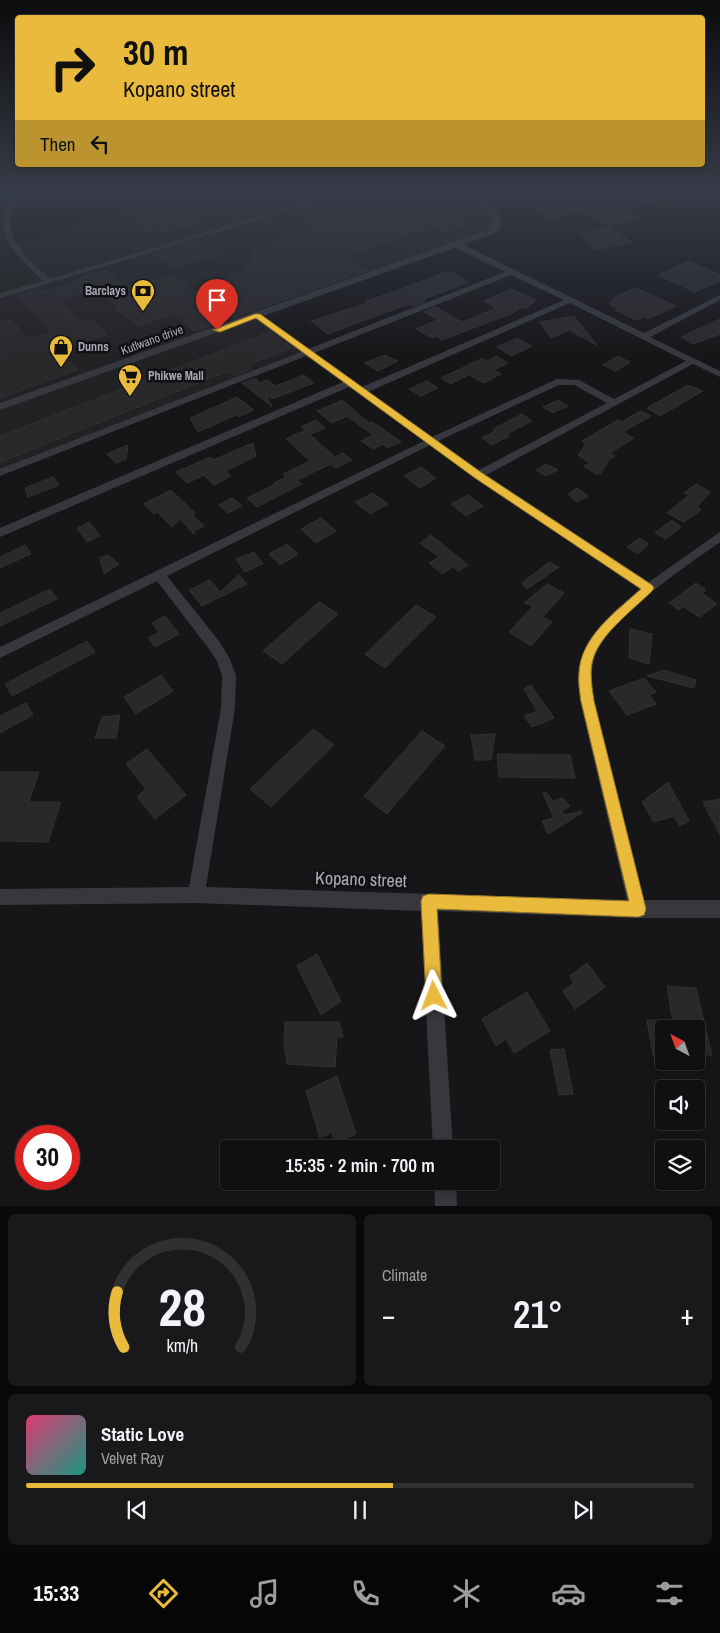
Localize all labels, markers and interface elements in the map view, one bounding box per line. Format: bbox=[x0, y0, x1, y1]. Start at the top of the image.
text: 30 m bbox=[123, 29, 188, 76]
icon: right bbox=[40, 35, 105, 100]
text: Kopano street bbox=[123, 74, 235, 104]
icon: left bbox=[86, 130, 114, 158]
text: Then bbox=[40, 131, 76, 157]
bank icon: Barclays bbox=[130, 278, 156, 312]
pin bbox=[196, 279, 238, 330]
place label: Barclays bbox=[85, 283, 127, 299]
icon: arrive bbox=[203, 286, 231, 314]
street label: Kutlwano drive bbox=[119, 321, 185, 359]
shop icon: Dunns bbox=[48, 334, 74, 368]
place label: Dunns bbox=[78, 339, 109, 355]
supermarket icon: Phikwe Mall bbox=[117, 363, 143, 397]
place label: Phikwe Mall bbox=[148, 368, 204, 384]
street label: Kopano street bbox=[315, 865, 407, 893]
position arrow bbox=[407, 969, 459, 1021]
north arrow bbox=[655, 1020, 705, 1070]
map controls bbox=[655, 1020, 705, 1190]
button: sound bbox=[655, 1080, 705, 1130]
speed limit sign: 30 bbox=[15, 1125, 80, 1190]
button: layers bbox=[655, 1140, 705, 1190]
text: 15:35 · 2 min · 700 m bbox=[285, 1152, 435, 1178]
text: Climate bbox=[382, 1264, 427, 1286]
text: 28 bbox=[158, 1272, 206, 1342]
text: 21° bbox=[513, 1289, 563, 1340]
text: − bbox=[382, 1296, 395, 1334]
text: + bbox=[681, 1296, 694, 1334]
text: km/h bbox=[166, 1334, 198, 1358]
text: Static Love bbox=[101, 1421, 184, 1447]
text: Velvet Ray bbox=[101, 1447, 164, 1469]
icon: previous bbox=[123, 1496, 151, 1524]
icon: pause bbox=[346, 1496, 374, 1524]
icon: next bbox=[569, 1496, 597, 1524]
icon: directions bbox=[146, 1576, 181, 1611]
icon: music bbox=[247, 1576, 282, 1611]
icon: phone bbox=[348, 1576, 383, 1611]
icon: climate bbox=[449, 1576, 484, 1611]
icon: car bbox=[551, 1576, 586, 1611]
icon: filters bbox=[652, 1576, 687, 1611]
text: 15:33 bbox=[33, 1578, 79, 1608]

